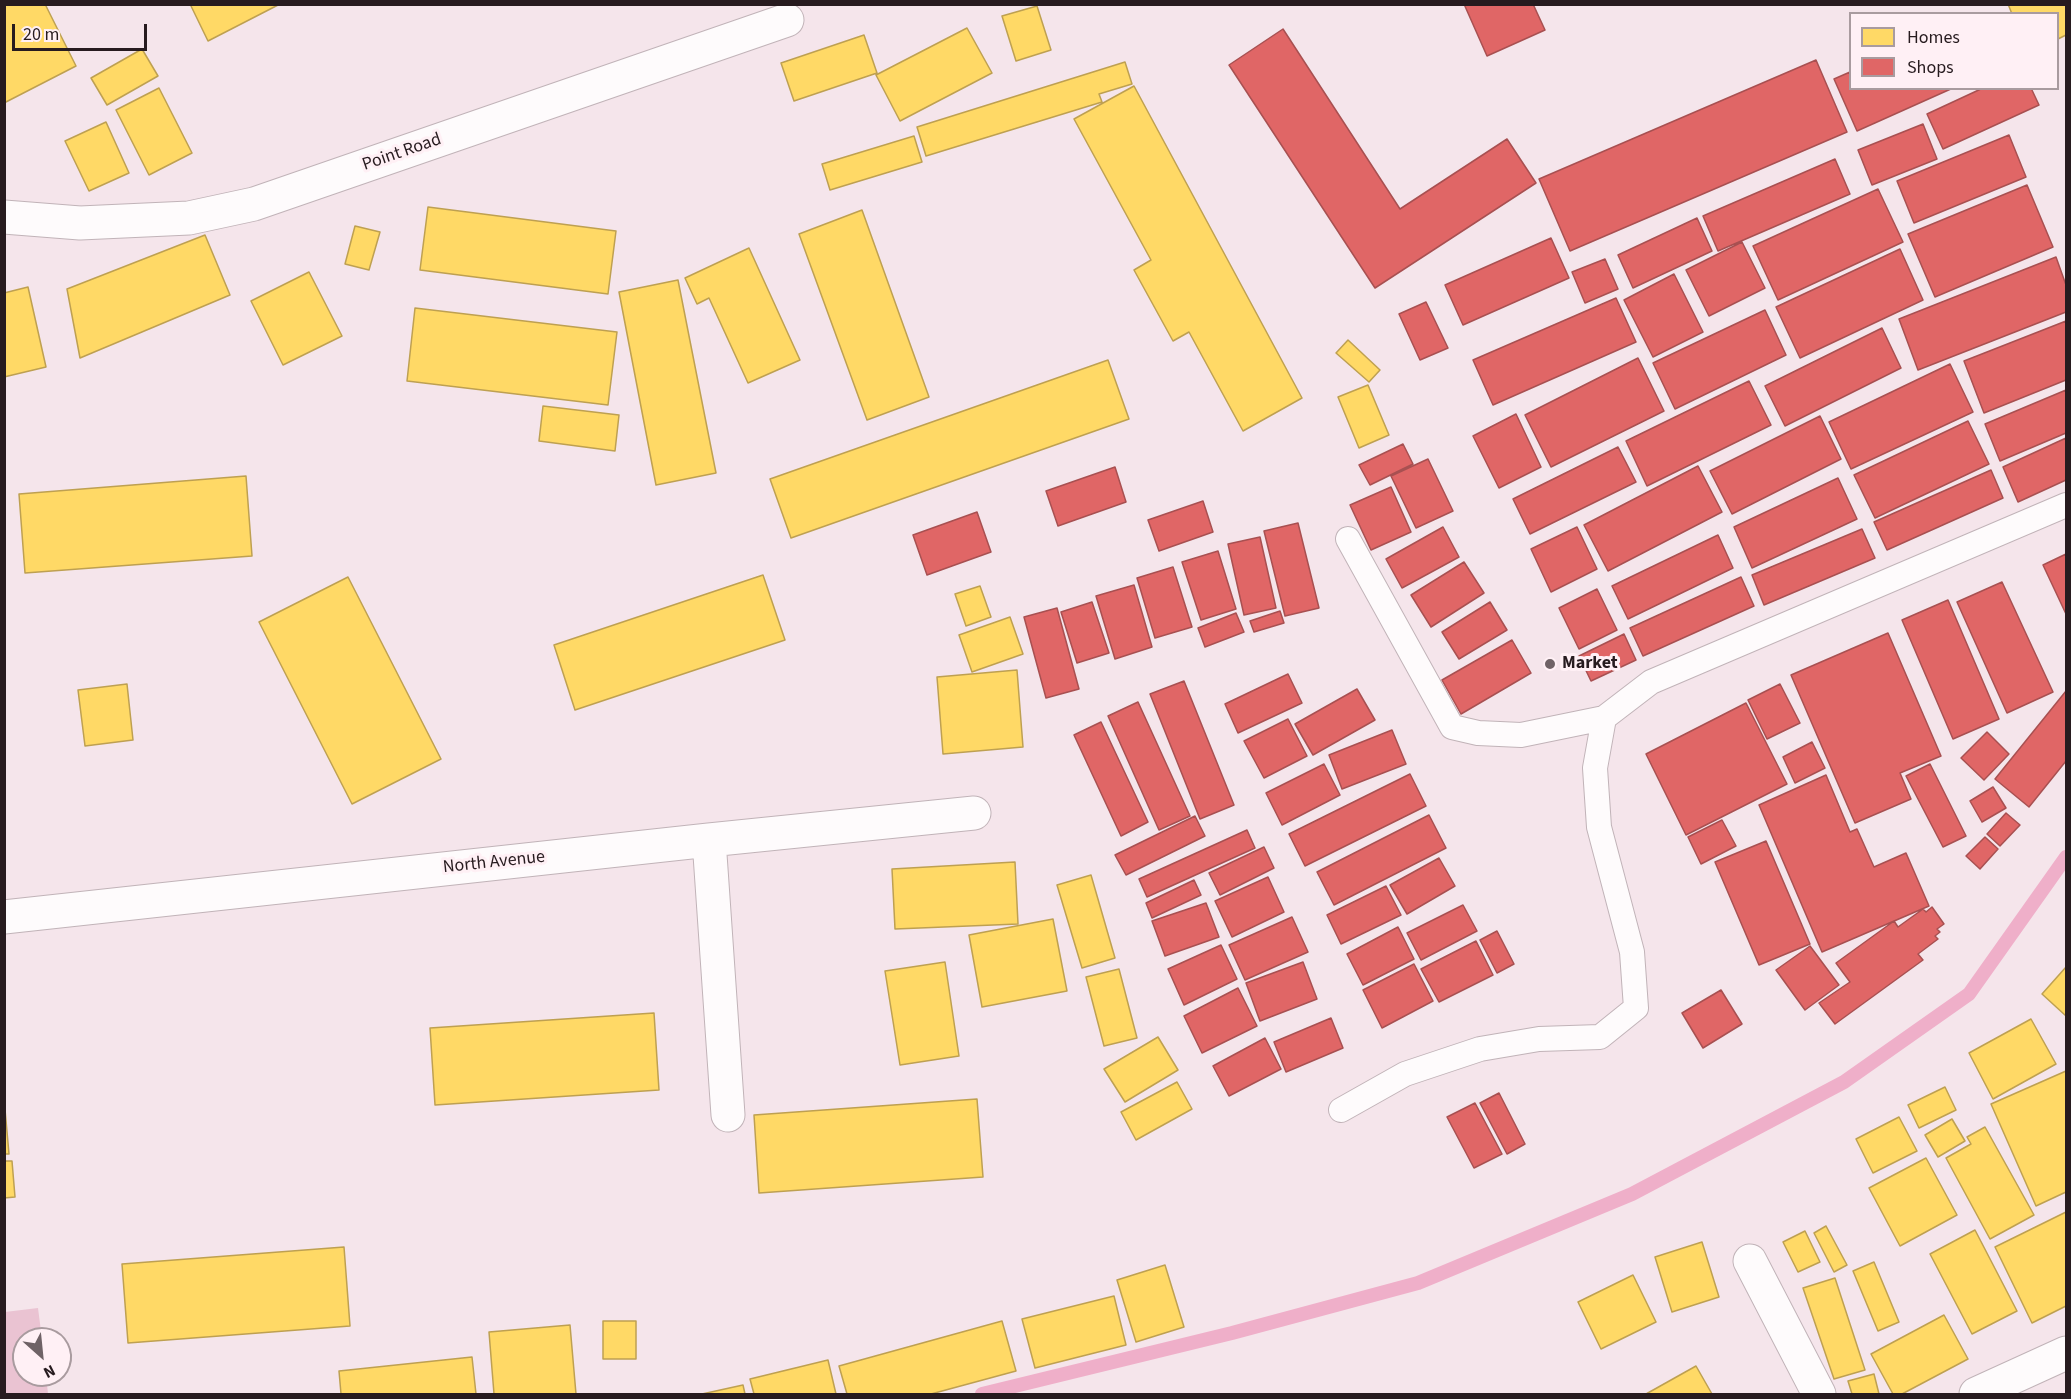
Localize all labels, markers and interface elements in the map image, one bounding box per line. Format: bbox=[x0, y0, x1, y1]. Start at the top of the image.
scale bar bbox=[15, 12, 150, 50]
legend bbox=[1849, 12, 2059, 90]
text: 20 m bbox=[23, 22, 59, 47]
text: Homes bbox=[1907, 25, 1960, 50]
text: Shops bbox=[1907, 55, 1954, 80]
street label: Point Road bbox=[360, 129, 444, 177]
place label: Market bbox=[1562, 653, 1618, 675]
marker: Market bbox=[1543, 657, 1557, 671]
street label: North Avenue bbox=[442, 847, 546, 879]
north arrow bbox=[12, 1327, 72, 1387]
text: N bbox=[40, 1359, 59, 1383]

